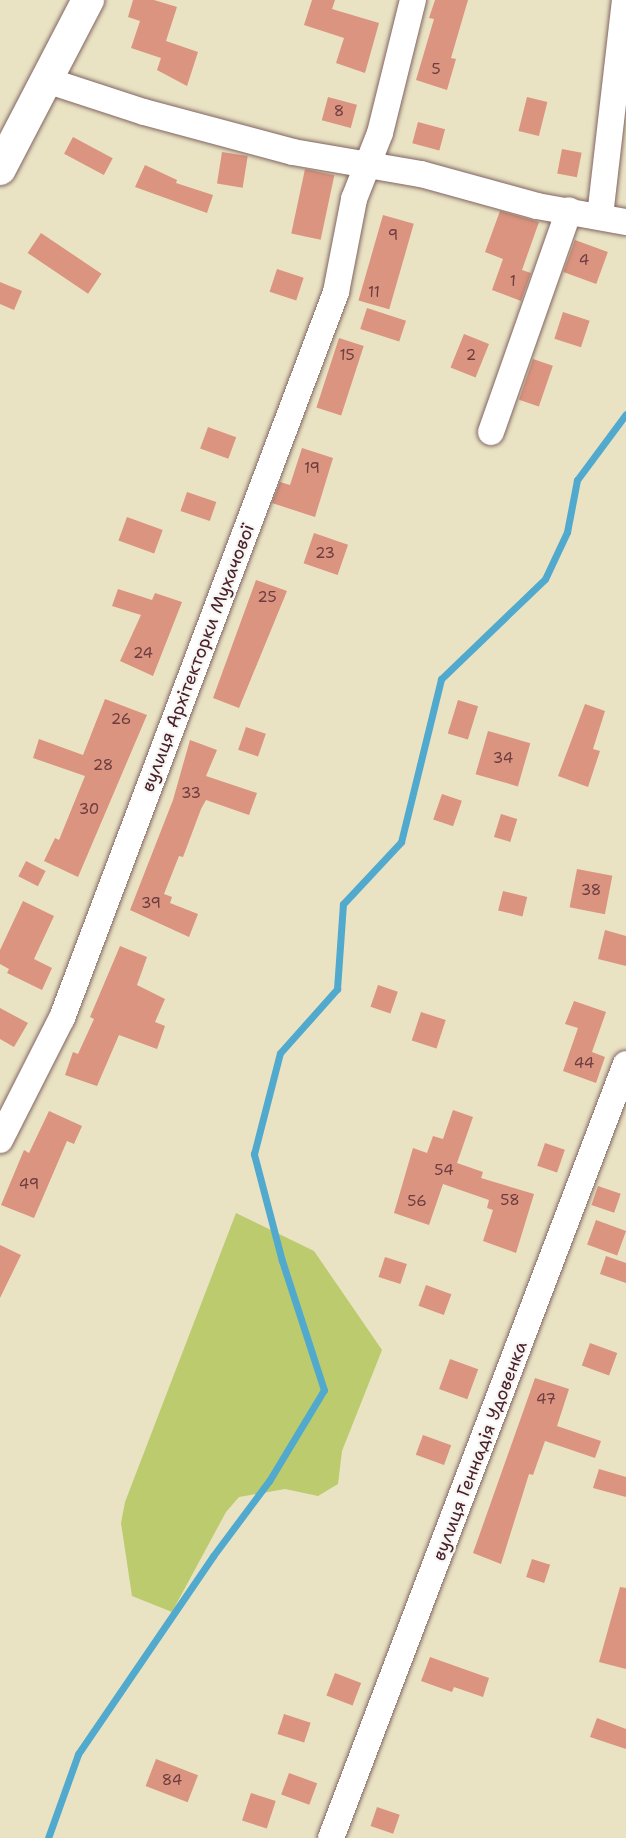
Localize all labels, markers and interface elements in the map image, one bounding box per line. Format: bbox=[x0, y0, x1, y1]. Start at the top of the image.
house number: 5 bbox=[431, 61, 441, 79]
house number: 8 bbox=[334, 103, 344, 121]
house number: 9 bbox=[388, 227, 398, 245]
house number: 4 bbox=[579, 252, 589, 270]
house number: 1 bbox=[510, 273, 516, 291]
house number: 11 bbox=[368, 284, 380, 302]
house number: 15 bbox=[339, 347, 355, 365]
house number: 2 bbox=[466, 347, 476, 365]
house number: 19 bbox=[304, 460, 320, 478]
street label: вулиця Архітекторки Мухачової bbox=[137, 521, 259, 795]
house number: 23 bbox=[315, 545, 335, 563]
house number: 25 bbox=[257, 589, 277, 607]
house number: 24 bbox=[133, 645, 153, 663]
house number: 26 bbox=[111, 711, 131, 729]
house number: 34 bbox=[493, 750, 513, 768]
house number: 28 bbox=[93, 757, 113, 775]
house number: 33 bbox=[181, 785, 201, 803]
house number: 30 bbox=[79, 801, 99, 819]
house number: 38 bbox=[581, 882, 601, 900]
house number: 39 bbox=[141, 895, 161, 913]
house number: 44 bbox=[574, 1055, 594, 1073]
house number: 54 bbox=[434, 1162, 454, 1180]
house number: 49 bbox=[19, 1176, 39, 1194]
house number: 58 bbox=[500, 1192, 520, 1210]
house number: 56 bbox=[407, 1193, 427, 1211]
street label: вулиця Геннадія Удовенка bbox=[428, 1338, 532, 1564]
house number: 47 bbox=[536, 1391, 556, 1409]
house number: 84 bbox=[162, 1772, 182, 1790]

